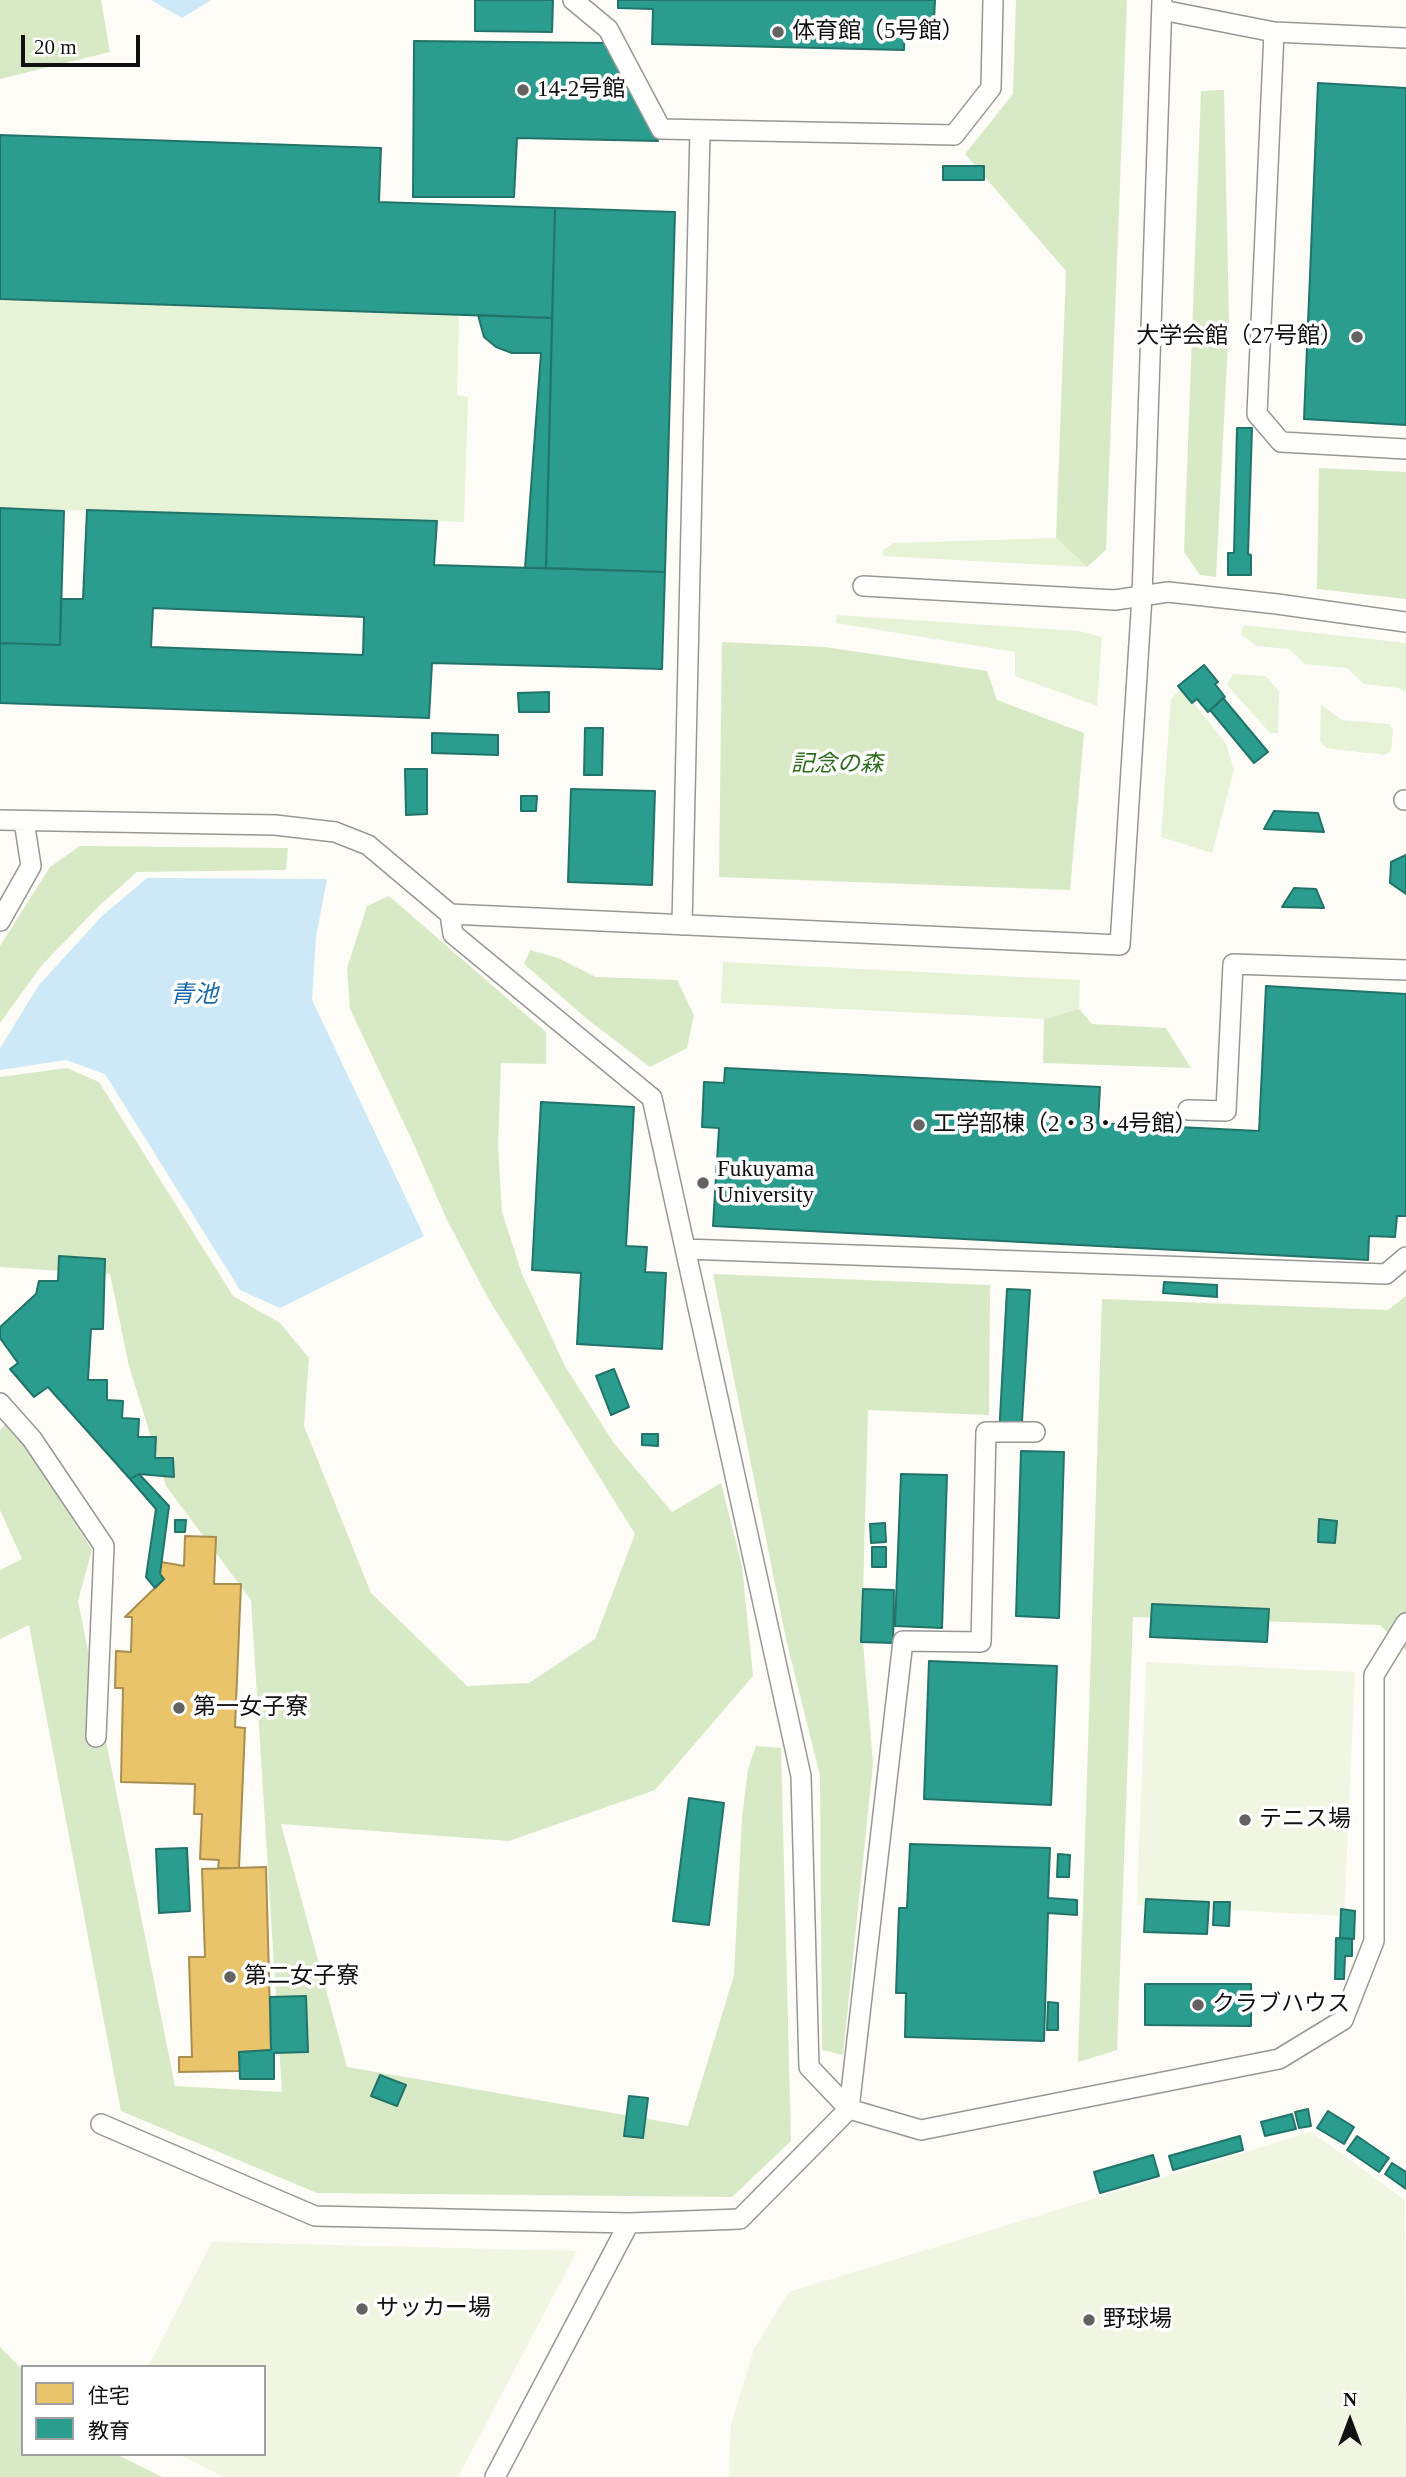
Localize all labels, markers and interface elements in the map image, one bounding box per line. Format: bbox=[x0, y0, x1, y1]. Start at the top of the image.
place label: 体育館（5号館） bbox=[792, 18, 964, 46]
scale bar bbox=[24, 21, 144, 65]
marker: 体育館（5号館） bbox=[770, 24, 786, 40]
text: 20 m bbox=[34, 35, 77, 59]
place label: 14-2号館 bbox=[537, 76, 625, 104]
marker: 14-2号館 bbox=[515, 82, 531, 98]
place label: 大学会館（27号館） bbox=[1136, 323, 1343, 351]
marker: 大学会館（27号館） bbox=[1349, 329, 1365, 345]
park label: 記念の森 bbox=[791, 751, 883, 779]
water label: 青池 bbox=[170, 982, 218, 1010]
place label: 工学部棟（2・3・4号館） bbox=[933, 1111, 1197, 1139]
marker: 工学部棟（2・3・4号館） bbox=[911, 1117, 927, 1133]
place label: Fukuyama University bbox=[717, 1156, 814, 1210]
marker: Fukuyama University bbox=[695, 1175, 711, 1191]
place label: 第一女子寮 bbox=[193, 1694, 308, 1722]
marker: 第一女子寮 bbox=[171, 1700, 187, 1716]
place label: テニス場 bbox=[1259, 1806, 1351, 1834]
marker: テニス場 bbox=[1237, 1812, 1253, 1828]
place label: 第二女子寮 bbox=[244, 1963, 359, 1991]
marker: 第二女子寮 bbox=[222, 1969, 238, 1985]
place label: クラブハウス bbox=[1212, 1991, 1350, 2019]
marker: クラブハウス bbox=[1190, 1997, 1206, 2013]
place label: サッカー場 bbox=[376, 2295, 491, 2323]
marker: サッカー場 bbox=[354, 2301, 370, 2317]
place label: 野球場 bbox=[1103, 2306, 1172, 2334]
marker: 野球場 bbox=[1081, 2312, 1097, 2328]
legend bbox=[21, 2365, 266, 2456]
text: 住宅 bbox=[88, 2384, 130, 2408]
north arrow bbox=[1315, 2386, 1385, 2456]
text: N bbox=[1343, 2389, 1357, 2410]
text: 教育 bbox=[88, 2419, 130, 2443]

